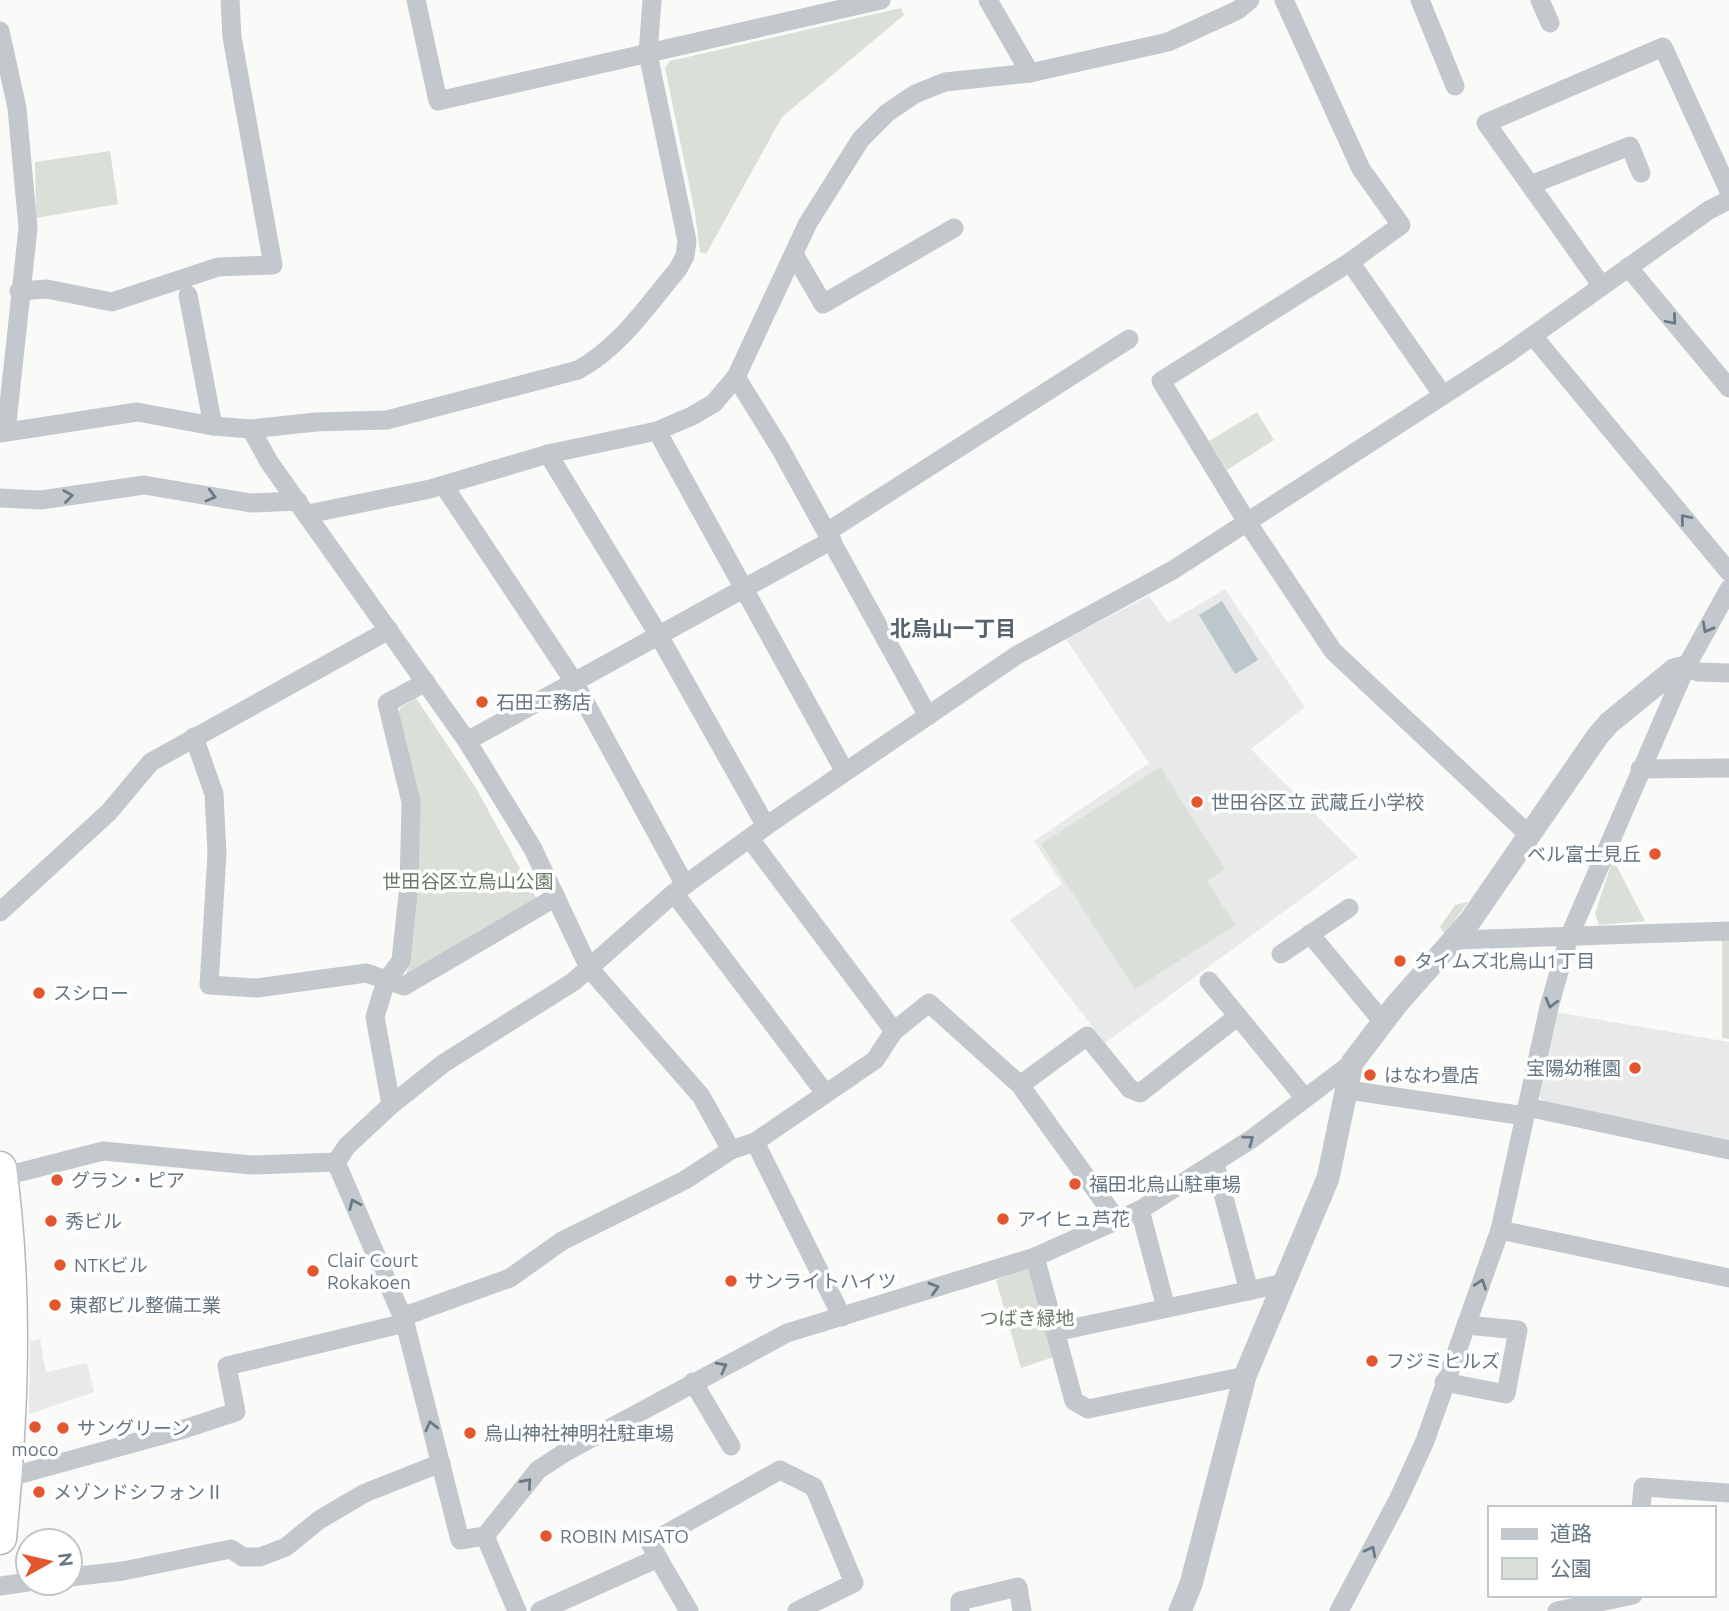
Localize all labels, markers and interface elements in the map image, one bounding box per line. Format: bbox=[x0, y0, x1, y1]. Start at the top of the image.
one-way arrow bbox=[1664, 311, 1676, 324]
one-way arrow bbox=[205, 488, 217, 502]
one-way arrow bbox=[62, 489, 74, 504]
one-way arrow bbox=[1681, 515, 1694, 527]
district label: 北烏山一丁目 bbox=[890, 616, 1016, 640]
one-way arrow bbox=[1702, 621, 1715, 633]
place label: 石田工務店 bbox=[496, 691, 591, 713]
marker: 石田工務店 bbox=[474, 694, 490, 710]
place label: 世田谷区立 武蔵丘小学校 bbox=[1211, 791, 1424, 813]
marker: 世田谷区立 武蔵丘小学校 bbox=[1189, 794, 1205, 810]
place label: ベル富士見丘 bbox=[1527, 843, 1641, 865]
marker: ベル富士見丘 bbox=[1647, 846, 1663, 862]
park label: 世田谷区立烏山公園 bbox=[382, 870, 554, 892]
place label: タイムズ北烏山1丁目 bbox=[1414, 950, 1595, 972]
marker: タイムズ北烏山1丁目 bbox=[1392, 953, 1408, 969]
place label: スシロー bbox=[53, 982, 129, 1004]
marker: スシロー bbox=[31, 985, 47, 1001]
one-way arrow bbox=[1544, 996, 1559, 1008]
place label: 宝陽幼稚園 bbox=[1526, 1057, 1621, 1079]
marker: 宝陽幼稚園 bbox=[1627, 1060, 1643, 1076]
place label: はなわ畳店 bbox=[1384, 1064, 1479, 1086]
marker: はなわ畳店 bbox=[1362, 1067, 1378, 1083]
one-way arrow bbox=[1241, 1136, 1254, 1148]
place label: グラン・ピア bbox=[71, 1169, 185, 1191]
marker: グラン・ピア bbox=[49, 1172, 65, 1188]
place label: 福田北烏山駐車場 bbox=[1089, 1173, 1241, 1195]
marker: 福田北烏山駐車場 bbox=[1067, 1176, 1083, 1192]
one-way arrow bbox=[348, 1199, 362, 1211]
place label: アイヒュ芦花 bbox=[1017, 1208, 1130, 1230]
place label: 秀ビル bbox=[65, 1210, 122, 1232]
marker: アイヒュ芦花 bbox=[995, 1211, 1011, 1227]
marker: 秀ビル bbox=[43, 1213, 59, 1229]
place label: Clair Court Rokakoen bbox=[327, 1249, 418, 1293]
place label: NTKビル bbox=[74, 1254, 148, 1276]
marker: NTKビル bbox=[52, 1257, 68, 1273]
marker: Clair Court Rokakoen bbox=[305, 1263, 321, 1279]
place label: サンライトハイツ bbox=[745, 1270, 897, 1292]
marker: サンライトハイツ bbox=[723, 1273, 739, 1289]
one-way arrow bbox=[1473, 1279, 1487, 1291]
one-way arrow bbox=[928, 1281, 940, 1296]
place label: 東都ビル整備工業 bbox=[69, 1294, 221, 1316]
marker: 東都ビル整備工業 bbox=[47, 1297, 63, 1313]
park label: つばき緑地 bbox=[979, 1307, 1075, 1329]
place label: フジミヒルズ bbox=[1386, 1350, 1500, 1372]
marker: フジミヒルズ bbox=[1364, 1353, 1380, 1369]
one-way arrow bbox=[715, 1362, 727, 1375]
place label: サングリーン bbox=[77, 1417, 190, 1439]
marker: moco bbox=[27, 1419, 43, 1435]
marker: サングリーン bbox=[55, 1420, 71, 1436]
one-way arrow bbox=[425, 1420, 439, 1432]
place label: 烏山神社神明社駐車場 bbox=[484, 1422, 674, 1444]
marker: 烏山神社神明社駐車場 bbox=[462, 1425, 478, 1441]
place label: moco bbox=[11, 1438, 59, 1460]
one-way arrow bbox=[519, 1478, 532, 1491]
place label: メゾンドシフォンⅡ bbox=[53, 1481, 224, 1503]
marker: メゾンドシフォンⅡ bbox=[31, 1484, 47, 1500]
legend bbox=[1488, 1506, 1715, 1597]
text: 道路 bbox=[1550, 1521, 1592, 1545]
place label: ROBIN MISATO bbox=[560, 1525, 689, 1547]
north arrow bbox=[14, 1527, 84, 1597]
marker: ROBIN MISATO bbox=[538, 1528, 554, 1544]
one-way arrow bbox=[1363, 1546, 1376, 1558]
text: N bbox=[54, 1551, 78, 1568]
text: 公園 bbox=[1550, 1556, 1592, 1580]

